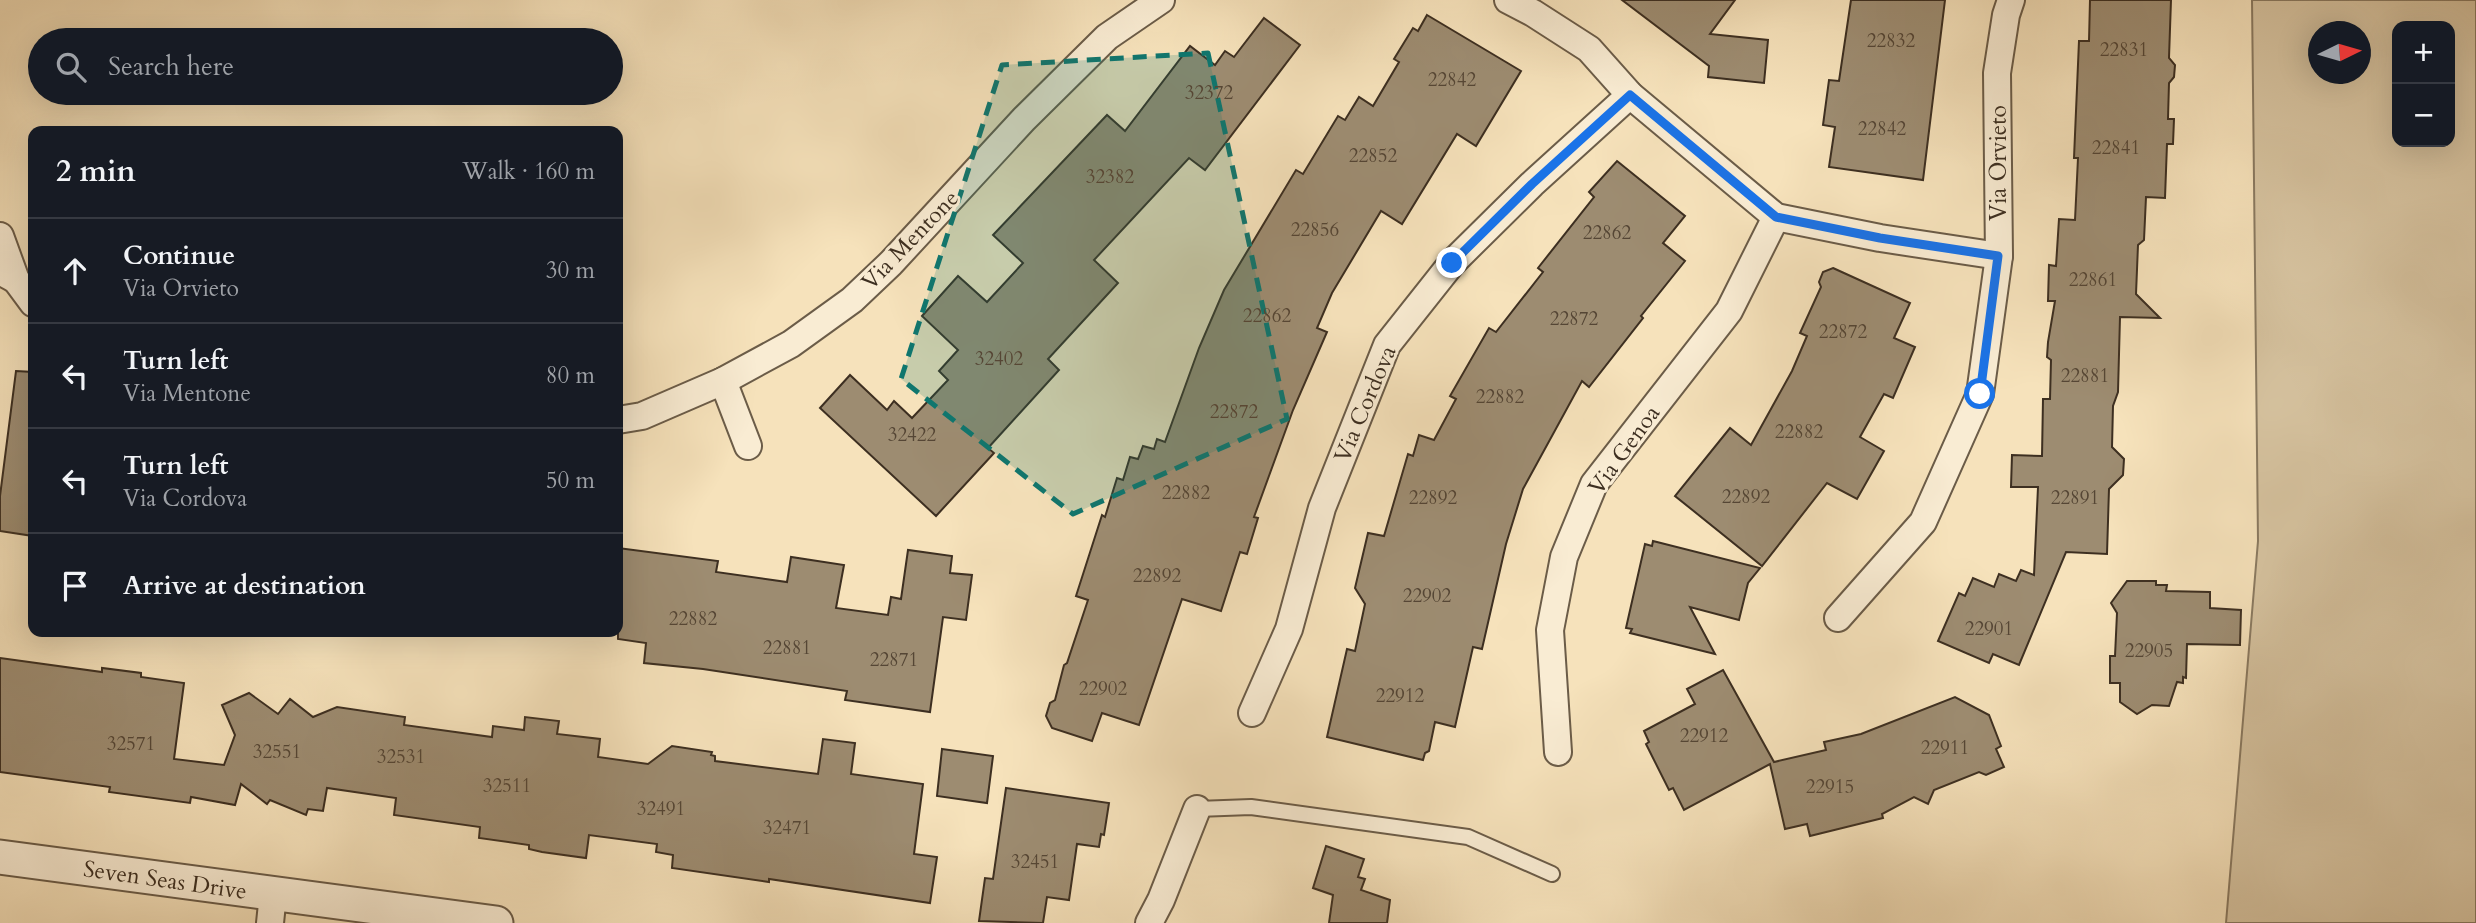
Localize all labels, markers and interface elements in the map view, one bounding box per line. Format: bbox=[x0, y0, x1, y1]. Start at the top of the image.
north arrow bbox=[2308, 21, 2371, 84]
map controls bbox=[2392, 21, 2455, 147]
button: + bbox=[2392, 21, 2455, 84]
search box bbox=[28, 28, 623, 105]
house number: 22832 bbox=[1867, 28, 1916, 54]
house number: 22831 bbox=[2100, 37, 2148, 63]
icon: search bbox=[52, 48, 90, 86]
text: Search here bbox=[108, 49, 234, 84]
house number: 22842 bbox=[1428, 67, 1477, 93]
house number: 32372 bbox=[1185, 80, 1234, 106]
button: − bbox=[2392, 84, 2455, 147]
street label: Via Orvieto bbox=[1983, 105, 2014, 221]
house number: 22842 bbox=[1858, 116, 1907, 142]
house number: 22841 bbox=[2092, 135, 2140, 161]
house number: 22852 bbox=[1349, 143, 1398, 169]
text: 2 min bbox=[56, 151, 136, 192]
text: Walk · 160 m bbox=[462, 156, 595, 187]
house number: 32382 bbox=[1086, 164, 1135, 190]
street label: Via Mentone bbox=[854, 183, 966, 297]
house number: 22856 bbox=[1291, 217, 1339, 243]
house number: 22862 bbox=[1583, 220, 1632, 246]
text: Continue bbox=[123, 238, 235, 273]
route end bbox=[1436, 247, 1467, 278]
icon: ahead bbox=[56, 252, 94, 290]
text: 30 m bbox=[546, 255, 595, 286]
house number: 22861 bbox=[2069, 267, 2117, 293]
text: Via Orvieto bbox=[123, 273, 239, 304]
house number: 22862 bbox=[1243, 303, 1292, 329]
house number: 22872 bbox=[1550, 306, 1599, 332]
house number: 22872 bbox=[1819, 319, 1868, 345]
street label: Via Cordova bbox=[1326, 341, 1404, 467]
text: Turn left bbox=[123, 343, 228, 378]
house number: 32402 bbox=[975, 346, 1024, 372]
icon: left bbox=[56, 357, 94, 395]
text: 80 m bbox=[546, 360, 595, 391]
house number: 22881 bbox=[2061, 363, 2109, 389]
text: Via Mentone bbox=[123, 378, 251, 409]
route start bbox=[1964, 378, 1995, 409]
house number: 22882 bbox=[1476, 384, 1525, 410]
house number: 22872 bbox=[1210, 399, 1259, 425]
street label: Via Genoa bbox=[1581, 399, 1667, 501]
house number: 22882 bbox=[1775, 419, 1824, 445]
house number: 32422 bbox=[888, 422, 937, 448]
text: Turn left bbox=[123, 448, 228, 483]
icon: left bbox=[56, 462, 94, 500]
text: 50 m bbox=[546, 465, 595, 496]
house number: 22882 bbox=[1162, 480, 1211, 506]
text: Via Cordova bbox=[123, 483, 247, 514]
house number: 22892 bbox=[1722, 484, 1771, 510]
house number: 22892 bbox=[1409, 485, 1458, 511]
house number: 22891 bbox=[2051, 485, 2099, 511]
house number: 22892 bbox=[1133, 563, 1182, 589]
icon: arrive bbox=[56, 567, 94, 605]
text: Arrive at destination bbox=[123, 568, 366, 603]
house number: 22902 bbox=[1403, 583, 1452, 609]
house number: 22882 bbox=[669, 606, 718, 632]
house number: 22901 bbox=[1965, 616, 2013, 642]
house number: 22881 bbox=[763, 635, 811, 661]
house number: 22905 bbox=[2125, 638, 2173, 664]
house number: 22871 bbox=[870, 647, 918, 673]
house number: 22902 bbox=[1079, 676, 1128, 702]
house number: 22912 bbox=[1376, 683, 1425, 709]
house number: 22912 bbox=[1680, 723, 1729, 749]
house number: 32571 bbox=[107, 731, 155, 757]
house number: 22911 bbox=[1921, 735, 1969, 761]
house number: 32551 bbox=[253, 739, 301, 765]
house number: 32531 bbox=[377, 744, 425, 770]
house number: 32511 bbox=[483, 773, 531, 799]
house number: 22915 bbox=[1806, 774, 1854, 800]
house number: 32491 bbox=[637, 796, 685, 822]
house number: 32471 bbox=[763, 815, 811, 841]
house number: 32451 bbox=[1011, 849, 1059, 875]
street label: Seven Seas Drive bbox=[81, 853, 249, 907]

